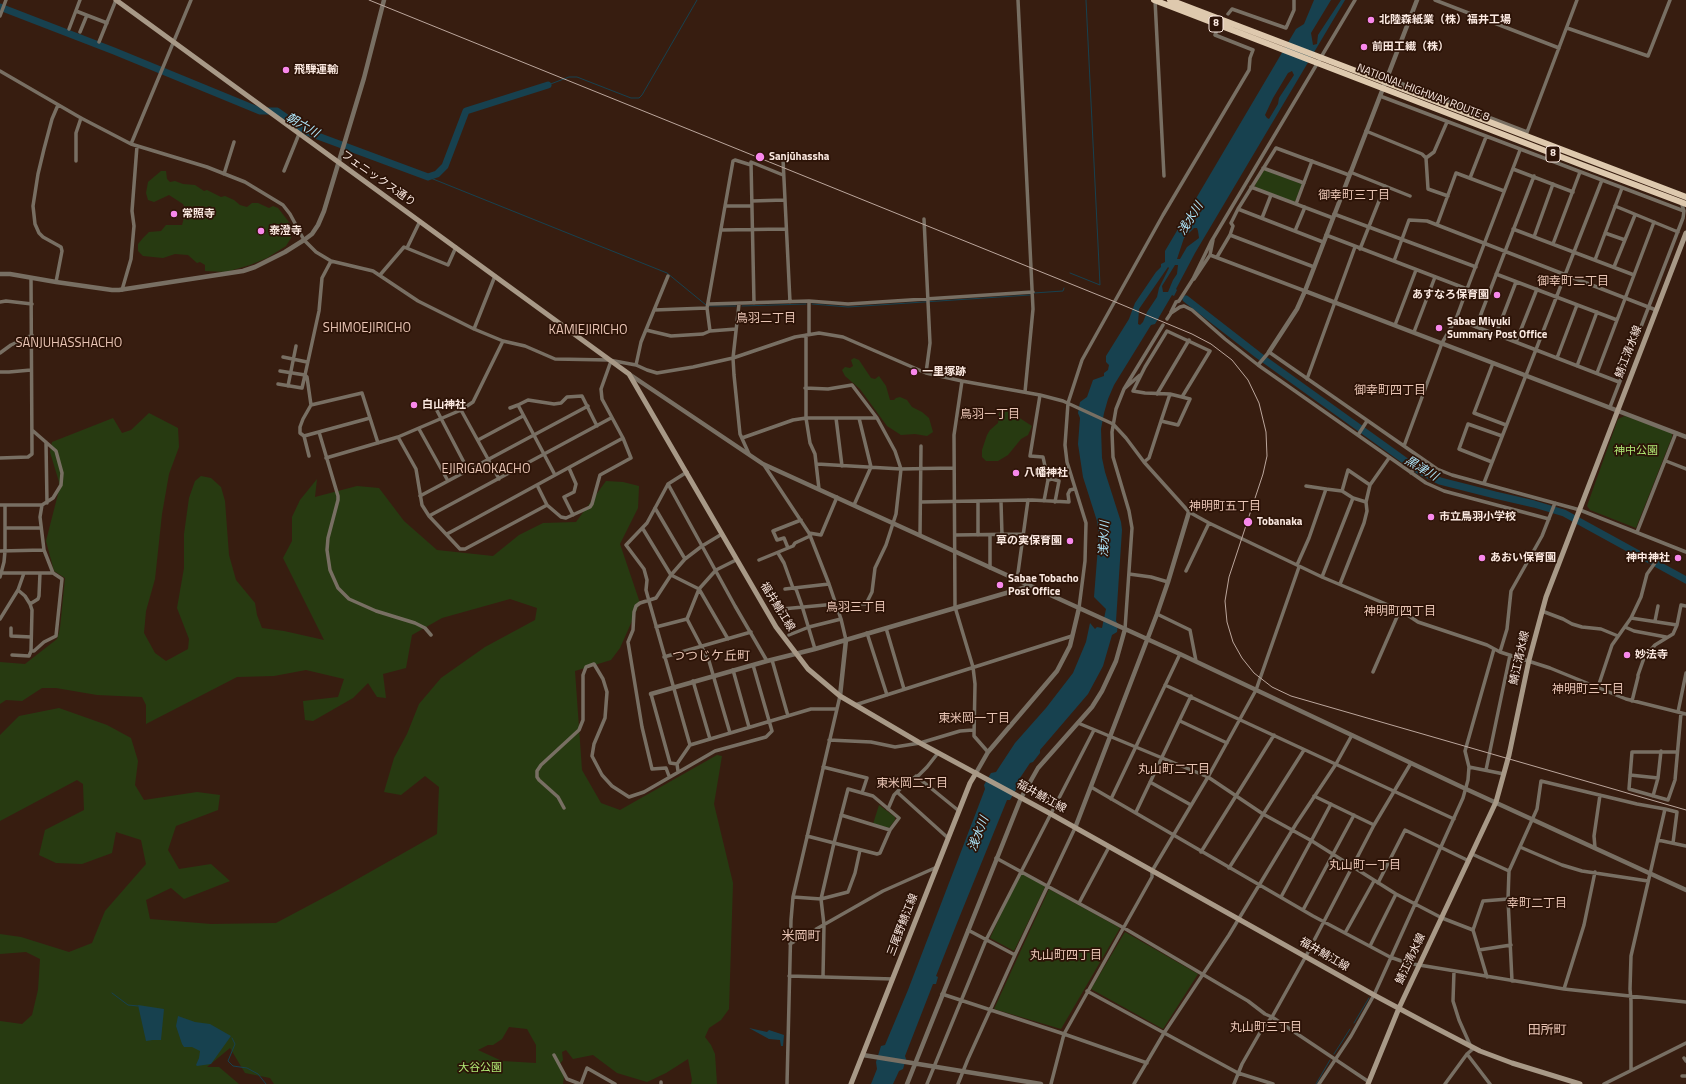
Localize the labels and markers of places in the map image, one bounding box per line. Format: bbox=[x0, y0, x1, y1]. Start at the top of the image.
place label: 北陸森紙業（株）福井工場 bbox=[1379, 13, 1511, 27]
marker: 北陸森紙業（株）福井工場 bbox=[1366, 15, 1376, 25]
place label: 前田工繊（株） bbox=[1372, 40, 1449, 54]
marker: 前田工繊（株） bbox=[1359, 42, 1369, 52]
place label: 飛騨運輸 bbox=[294, 63, 338, 77]
marker: 飛騨運輸 bbox=[281, 65, 291, 75]
place label: Sanjūhassha bbox=[769, 150, 829, 164]
marker: Sanjūhassha bbox=[754, 151, 766, 163]
place label: 常照寺 bbox=[182, 207, 215, 221]
marker: 常照寺 bbox=[169, 209, 179, 219]
place label: 泰澄寺 bbox=[269, 224, 302, 238]
marker: 泰澄寺 bbox=[256, 226, 266, 236]
place label: あすなろ保育園 bbox=[1412, 288, 1489, 302]
marker: あすなろ保育園 bbox=[1492, 290, 1502, 300]
place label: Sabae Miyuki Summary Post Office bbox=[1447, 315, 1547, 341]
marker: Sabae Miyuki Summary Post Office bbox=[1434, 323, 1444, 333]
place label: 一里塚跡 bbox=[922, 365, 966, 379]
marker: 一里塚跡 bbox=[909, 367, 919, 377]
place label: 白山神社 bbox=[422, 398, 466, 412]
marker: 白山神社 bbox=[409, 400, 419, 410]
place label: 八幡神社 bbox=[1024, 466, 1068, 480]
marker: 八幡神社 bbox=[1011, 468, 1021, 478]
place label: 市立鳥羽小学校 bbox=[1439, 510, 1516, 524]
marker: 市立鳥羽小学校 bbox=[1426, 512, 1436, 522]
place label: Tobanaka bbox=[1257, 515, 1302, 529]
marker: Tobanaka bbox=[1242, 516, 1254, 528]
place label: 草の実保育園 bbox=[996, 534, 1062, 548]
marker: 草の実保育園 bbox=[1065, 536, 1075, 546]
place label: あおい保育園 bbox=[1490, 551, 1556, 565]
place label: 神中神社 bbox=[1626, 551, 1670, 565]
marker: あおい保育園 bbox=[1477, 553, 1487, 563]
marker: 神中神社 bbox=[1673, 553, 1683, 563]
place label: Sabae Tobacho Post Office bbox=[1008, 572, 1079, 598]
marker: Sabae Tobacho Post Office bbox=[995, 580, 1005, 590]
place label: 妙法寺 bbox=[1635, 648, 1668, 662]
marker: 妙法寺 bbox=[1622, 650, 1632, 660]

